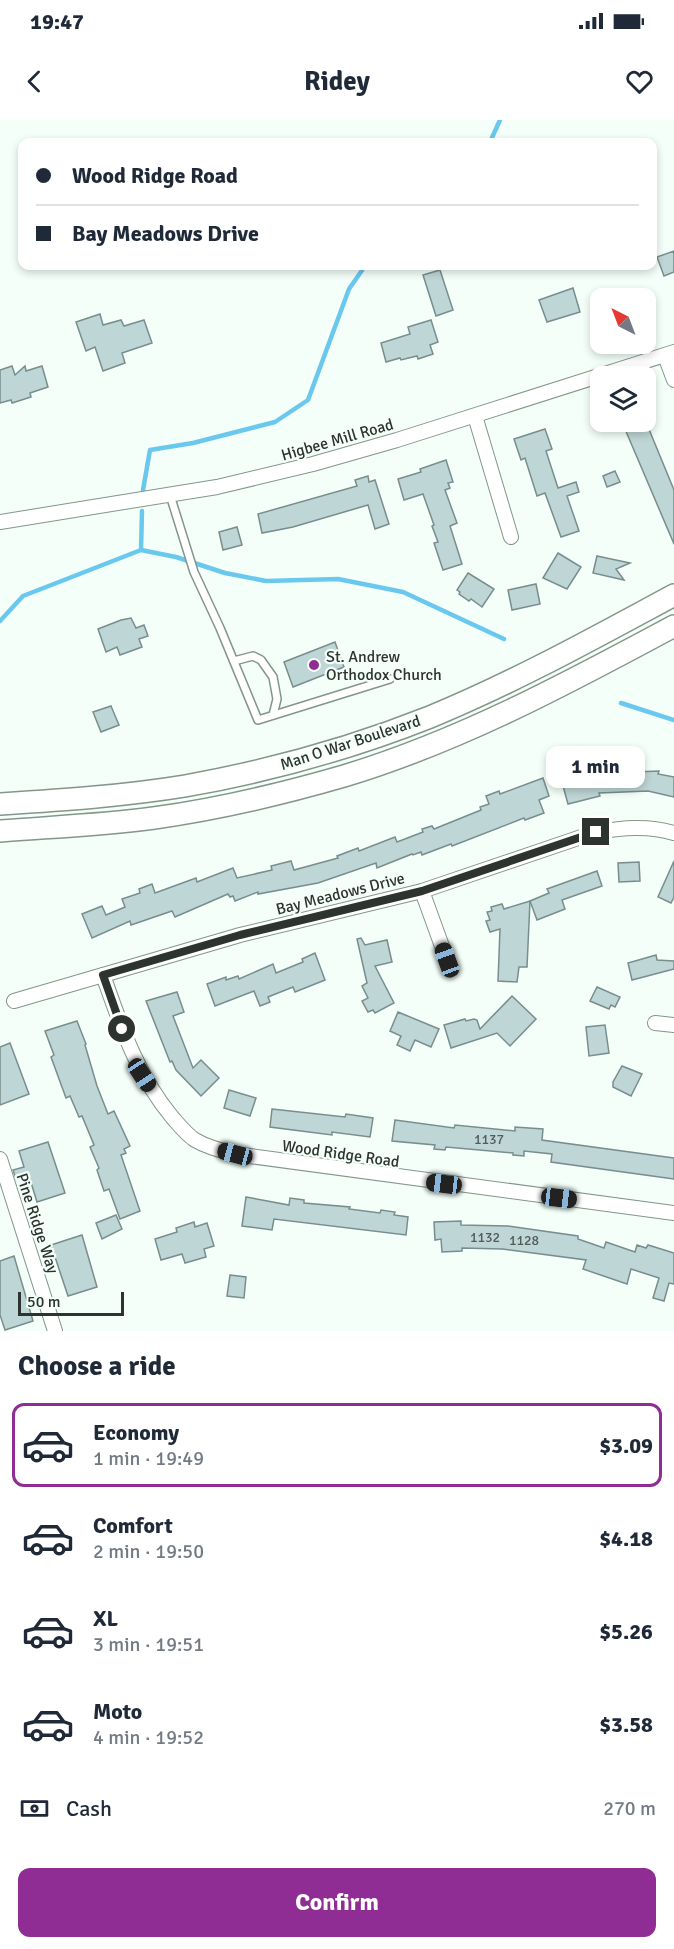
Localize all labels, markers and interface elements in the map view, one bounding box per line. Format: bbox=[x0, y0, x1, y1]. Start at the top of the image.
text: 19:47 bbox=[30, 8, 84, 35]
icon: back bbox=[18, 65, 51, 98]
text: Ridey bbox=[304, 65, 370, 98]
icon: heart bbox=[623, 65, 656, 98]
text: Wood Ridge Road bbox=[72, 162, 238, 189]
text: Bay Meadows Drive bbox=[72, 220, 259, 247]
north arrow bbox=[590, 288, 656, 354]
map controls bbox=[590, 288, 656, 432]
button: layers bbox=[590, 366, 656, 432]
street label: Higbee Mill Road bbox=[279, 414, 396, 466]
place label: St. Andrew Orthodox Church bbox=[326, 647, 442, 685]
marker: St. Andrew Orthodox Church bbox=[307, 658, 321, 672]
street label: Man O War Boulevard bbox=[278, 711, 423, 775]
callout: 1 min bbox=[546, 745, 646, 787]
text: 1 min bbox=[571, 754, 620, 779]
route end bbox=[582, 818, 609, 845]
street label: Bay Meadows Drive bbox=[274, 868, 407, 920]
car bbox=[432, 940, 462, 980]
route start bbox=[108, 1015, 135, 1042]
car bbox=[125, 1055, 159, 1095]
house number: 1137 bbox=[474, 1131, 504, 1148]
street label: Wood Ridge Road bbox=[281, 1136, 401, 1172]
car bbox=[215, 1141, 255, 1167]
street label: Pine Ridge Way bbox=[11, 1171, 63, 1277]
car bbox=[425, 1173, 463, 1195]
car bbox=[540, 1187, 578, 1209]
house number: 1132 bbox=[470, 1229, 500, 1246]
house number: 1128 bbox=[509, 1232, 539, 1249]
scale bar bbox=[18, 1289, 124, 1316]
text: 50 m bbox=[27, 1292, 61, 1312]
text: Choose a ride bbox=[18, 1350, 176, 1383]
icon: car bbox=[21, 1418, 75, 1472]
text: Economy bbox=[93, 1419, 179, 1446]
text: $3.09 bbox=[599, 1432, 653, 1459]
text: 1 min · 19:49 bbox=[93, 1446, 204, 1471]
icon: car bbox=[21, 1511, 75, 1565]
text: Comfort bbox=[93, 1512, 173, 1539]
text: $4.18 bbox=[599, 1525, 653, 1552]
text: 2 min · 19:50 bbox=[93, 1539, 204, 1564]
icon: car bbox=[21, 1604, 75, 1658]
text: XL bbox=[93, 1605, 118, 1632]
text: $5.26 bbox=[599, 1618, 653, 1645]
text: 3 min · 19:51 bbox=[93, 1632, 204, 1657]
icon: car bbox=[21, 1697, 75, 1751]
text: Moto bbox=[93, 1698, 142, 1725]
text: $3.58 bbox=[599, 1711, 653, 1738]
text: 4 min · 19:52 bbox=[93, 1725, 204, 1750]
icon: cash bbox=[18, 1792, 51, 1825]
text: Cash bbox=[66, 1795, 112, 1822]
text: 270 m bbox=[603, 1796, 656, 1821]
button: Confirm bbox=[18, 1868, 656, 1937]

